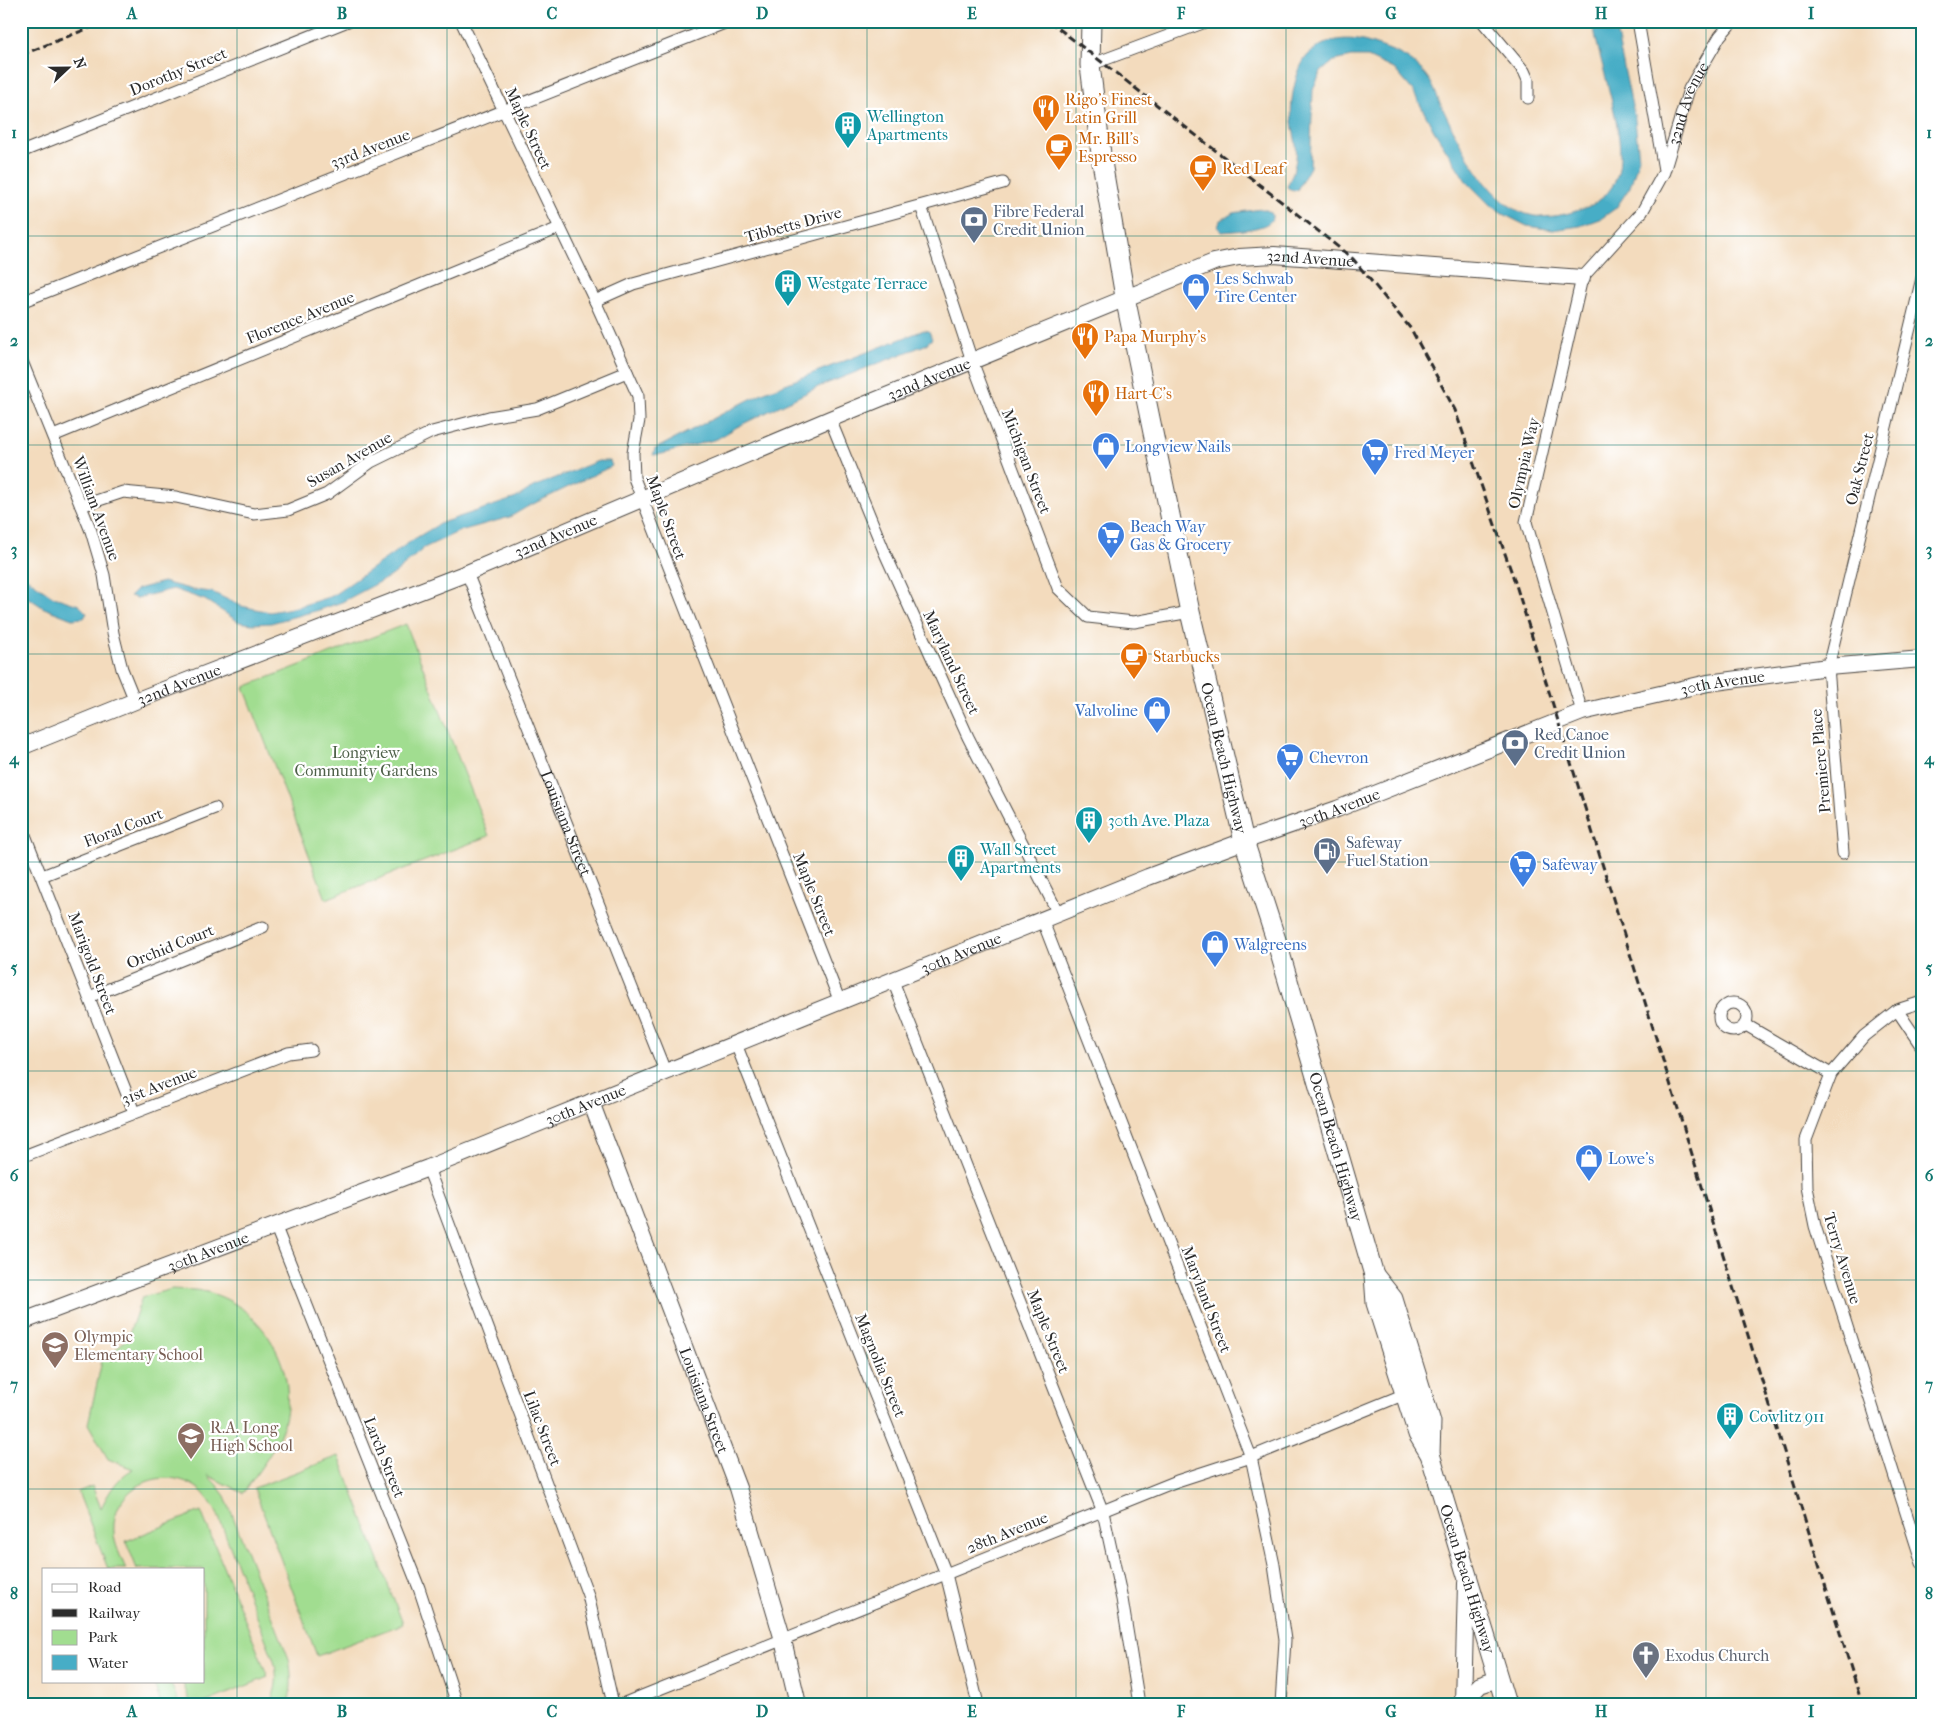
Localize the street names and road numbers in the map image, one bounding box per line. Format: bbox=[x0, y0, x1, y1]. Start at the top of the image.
street label: Dorothy Street bbox=[127, 43, 230, 100]
street label: 32nd Avenue bbox=[1664, 59, 1713, 147]
street label: Maple Street bbox=[501, 84, 556, 173]
street label: 33rd Avenue bbox=[328, 125, 413, 172]
street label: Tibbetts Drive bbox=[743, 202, 844, 247]
street label: 32nd Avenue bbox=[1266, 246, 1355, 271]
street label: Florence Avenue bbox=[243, 287, 357, 348]
street label: 32nd Avenue bbox=[885, 354, 973, 404]
street label: Michigan Street bbox=[998, 406, 1055, 517]
street label: Olympia Way bbox=[1504, 415, 1543, 511]
street label: Susan Avenue bbox=[303, 427, 395, 491]
street label: Oak Street bbox=[1841, 431, 1878, 507]
street label: William Avenue bbox=[69, 452, 124, 563]
street label: Maple Street bbox=[642, 472, 691, 562]
street label: 32nd Avenue bbox=[512, 510, 600, 562]
street label: Maryland Street bbox=[919, 607, 984, 718]
street label: 32nd Avenue bbox=[135, 660, 224, 709]
street label: 30th Avenue bbox=[1679, 667, 1766, 699]
street label: Ocean Beach Highway bbox=[1197, 680, 1251, 836]
street label: Premiere Place bbox=[1806, 708, 1835, 814]
street label: Louisiana Street bbox=[536, 768, 596, 879]
street label: 30th Avenue bbox=[1296, 784, 1383, 832]
street label: Floral Court bbox=[81, 804, 166, 851]
street label: Maple Street bbox=[789, 850, 840, 939]
street label: Marigold Street bbox=[64, 909, 121, 1018]
street label: Orchid Court bbox=[124, 920, 217, 973]
street label: 30th Avenue bbox=[918, 928, 1004, 978]
street label: 31st Avenue bbox=[119, 1062, 200, 1108]
street label: Ocean Beach Highway bbox=[1305, 1070, 1367, 1224]
street label: 30th Avenue bbox=[543, 1080, 629, 1130]
street label: Terry Avenue bbox=[1820, 1210, 1865, 1306]
street label: 30th Avenue bbox=[165, 1228, 252, 1276]
street label: Maryland Street bbox=[1177, 1243, 1236, 1355]
street label: Maple Street bbox=[1023, 1287, 1074, 1376]
street label: Magnolia Street bbox=[851, 1311, 910, 1420]
street label: Louisiana Street bbox=[675, 1345, 733, 1456]
street label: Lilac Street bbox=[520, 1388, 566, 1469]
street label: Larch Street bbox=[360, 1414, 409, 1501]
street label: Ocean Beach Highway bbox=[1436, 1502, 1499, 1656]
street label: 28th Avenue bbox=[964, 1508, 1051, 1557]

